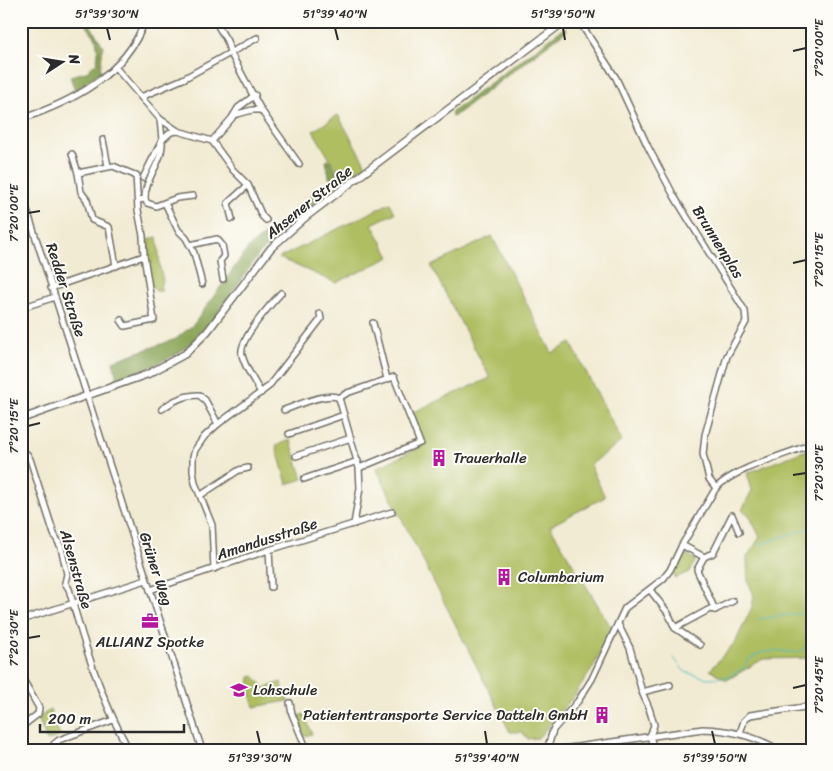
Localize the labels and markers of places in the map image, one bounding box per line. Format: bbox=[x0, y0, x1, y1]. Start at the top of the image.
place label: Trauerhalle bbox=[453, 445, 527, 471]
building icon: Trauerhalle bbox=[429, 448, 449, 468]
place label: Columbarium bbox=[518, 564, 604, 590]
building icon: Columbarium bbox=[494, 567, 514, 587]
office icon: ALLIANZ Spotke bbox=[140, 611, 160, 631]
place label: ALLIANZ Spotke bbox=[95, 629, 205, 655]
place label: Lohschule bbox=[253, 677, 317, 703]
school or university icon: Lohschule bbox=[229, 680, 249, 700]
place label: Patiententransporte Service Datteln GmbH bbox=[303, 702, 588, 728]
building icon: Patiententransporte Service Datteln GmbH bbox=[592, 705, 612, 725]

